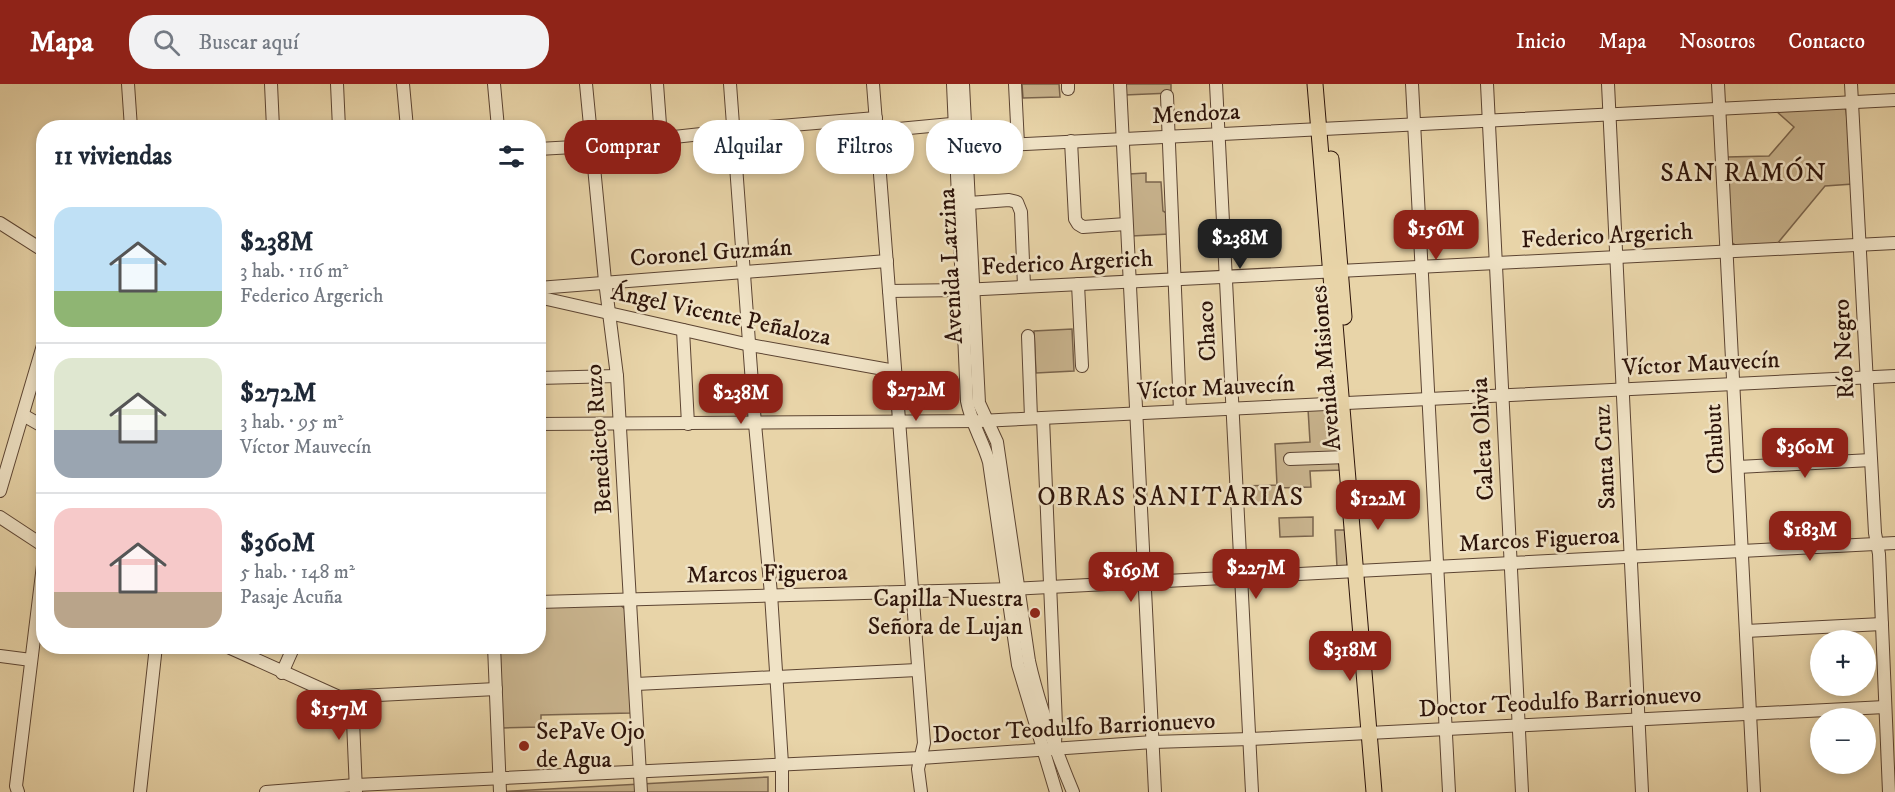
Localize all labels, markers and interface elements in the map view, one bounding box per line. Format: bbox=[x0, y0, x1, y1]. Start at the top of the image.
search box bbox=[129, 15, 549, 69]
text: Mapa bbox=[30, 25, 93, 60]
icon: search bbox=[150, 26, 183, 59]
text: Buscar aquí bbox=[198, 29, 299, 56]
text: Inicio bbox=[1516, 29, 1566, 55]
text: Mapa bbox=[1599, 29, 1646, 55]
text: Nosotros bbox=[1679, 29, 1755, 55]
text: Contacto bbox=[1788, 29, 1865, 55]
street label: Mendoza bbox=[1151, 97, 1242, 131]
chip: Comprar bbox=[564, 120, 681, 174]
chip: Alquilar bbox=[693, 120, 804, 174]
chip: Filtros bbox=[816, 120, 914, 174]
chip: Nuevo bbox=[926, 120, 1023, 174]
text: 11 viviendas bbox=[54, 140, 172, 173]
icon: filters bbox=[495, 140, 528, 173]
district label: SAN RAMÓN bbox=[1660, 156, 1828, 190]
street label: Avenida Latzina bbox=[932, 187, 970, 345]
pin: $156M bbox=[1394, 210, 1478, 261]
street label: Federico Argerich bbox=[1520, 216, 1694, 255]
text: $156M bbox=[1408, 217, 1464, 242]
pin: $238M bbox=[1198, 219, 1282, 270]
text: $238M bbox=[240, 226, 313, 259]
text: $238M bbox=[1212, 226, 1268, 251]
icon: home bbox=[102, 231, 174, 303]
street label: Coronel Guzmán bbox=[629, 232, 794, 274]
street label: Federico Argerich bbox=[980, 243, 1154, 282]
text: 3 hab. · 116 m² bbox=[240, 259, 348, 284]
street label: Ángel Vicente Peñaloza bbox=[608, 276, 835, 353]
text: Federico Argerich bbox=[240, 284, 383, 309]
street label: Avenida Misiones bbox=[1304, 284, 1348, 452]
street label: Río Negro bbox=[1826, 298, 1862, 400]
street label: Chaco bbox=[1190, 300, 1224, 362]
street label: Víctor Mauvecín bbox=[1621, 345, 1781, 383]
street label: Benedicto Ruzo bbox=[579, 363, 619, 515]
street label: Víctor Mauvecín bbox=[1136, 369, 1296, 407]
pin: $272M bbox=[874, 371, 958, 422]
pin: $238M bbox=[699, 374, 783, 425]
street label: Caleta Olivia bbox=[1465, 376, 1501, 501]
text: $272M bbox=[240, 377, 317, 410]
text: $272M bbox=[887, 378, 945, 403]
text: $238M bbox=[713, 381, 769, 406]
icon: home bbox=[102, 382, 174, 454]
street label: Santa Cruz bbox=[1587, 403, 1623, 510]
street label: Chubut bbox=[1698, 403, 1732, 475]
text: 3 hab. · 95 m² bbox=[240, 410, 343, 435]
pin: $360M bbox=[1763, 428, 1847, 479]
text: Víctor Mauvecín bbox=[240, 435, 371, 460]
text: $360M bbox=[1776, 435, 1834, 460]
pin: $122M bbox=[1336, 480, 1420, 531]
district label: OBRAS SANITARIAS bbox=[1037, 481, 1305, 514]
text: $122M bbox=[1350, 487, 1406, 512]
pin: $183M bbox=[1768, 511, 1852, 562]
text: $183M bbox=[1783, 518, 1837, 543]
street label: Marcos Figueroa bbox=[1458, 521, 1621, 559]
text: $360M bbox=[240, 527, 315, 560]
icon: home bbox=[102, 532, 174, 604]
pin: $227M bbox=[1214, 549, 1298, 600]
pin: $169M bbox=[1089, 552, 1173, 603]
text: $227M bbox=[1227, 556, 1285, 581]
street label: Marcos Figueroa bbox=[686, 558, 849, 590]
text: $169M bbox=[1103, 559, 1159, 584]
text: 5 hab. · 148 m² bbox=[240, 560, 355, 585]
place label: Capilla Nuestra Señora de Lujan bbox=[868, 584, 1024, 642]
text: Pasaje Acuña bbox=[240, 585, 343, 610]
marker: Capilla Nuestra Señora de Lujan bbox=[1028, 606, 1042, 620]
map controls bbox=[1810, 630, 1876, 774]
button: + bbox=[1810, 630, 1876, 696]
pin: $318M bbox=[1308, 631, 1392, 682]
text: $318M bbox=[1323, 638, 1377, 663]
street label: Doctor Teodulfo Barrionuevo bbox=[1418, 680, 1702, 724]
pin: $157M bbox=[297, 690, 381, 741]
text: $157M bbox=[311, 697, 367, 722]
street label: Doctor Teodulfo Barrionuevo bbox=[932, 706, 1216, 750]
button: − bbox=[1810, 708, 1876, 774]
place label: SePaVe Ojo de Agua bbox=[536, 717, 645, 775]
marker: SePaVe Ojo de Agua bbox=[517, 739, 531, 753]

